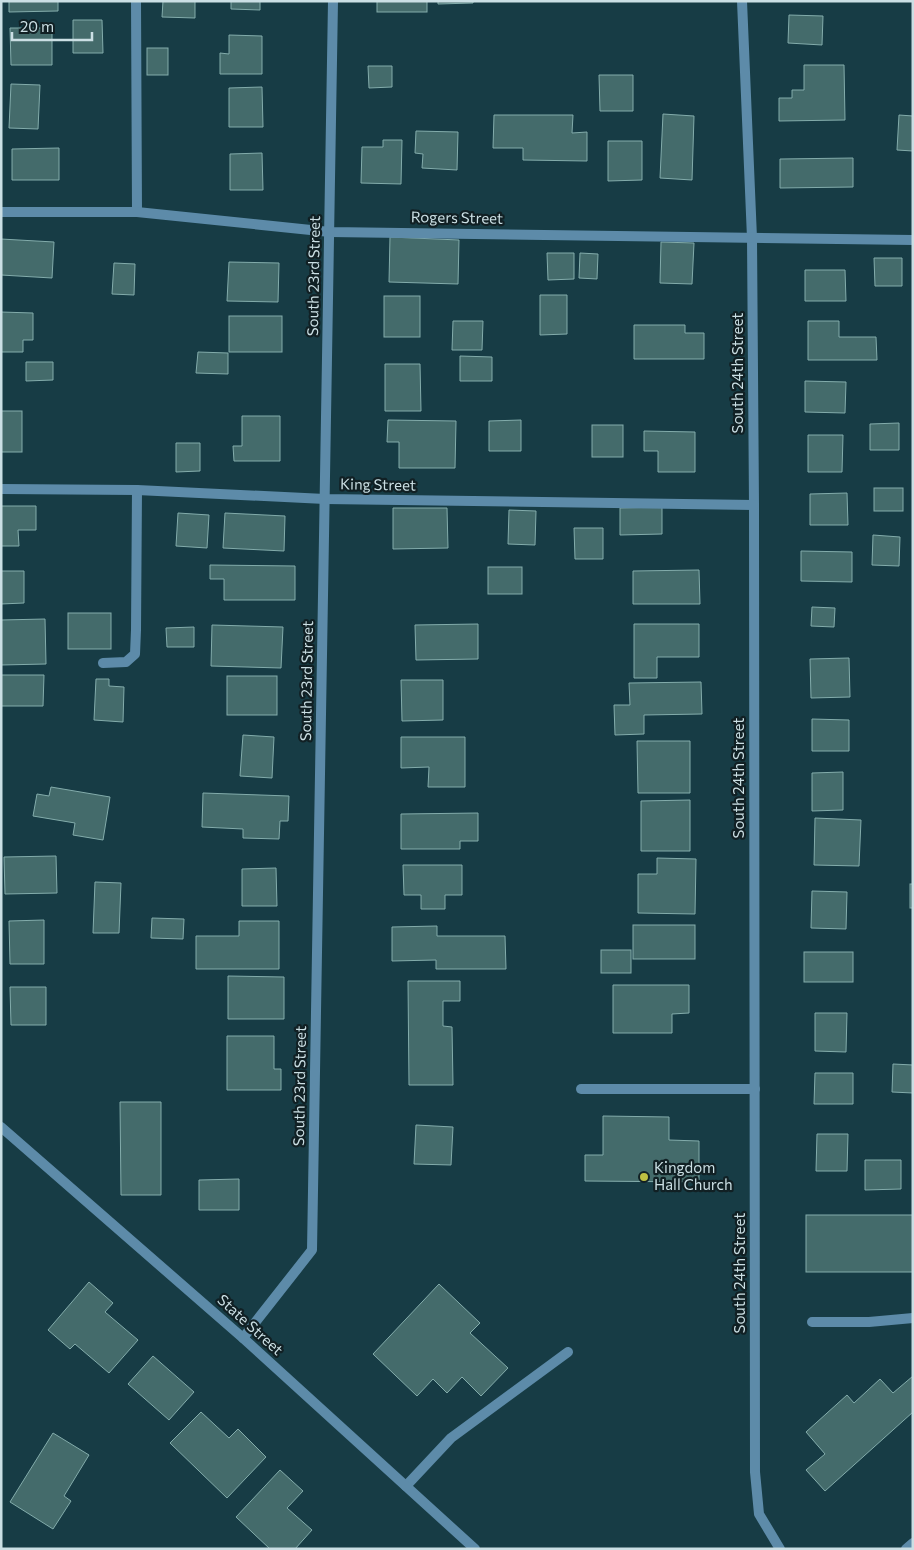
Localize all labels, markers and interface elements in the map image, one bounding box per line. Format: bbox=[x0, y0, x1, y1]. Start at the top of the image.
scale bar bbox=[12, 10, 92, 42]
text: 20 m bbox=[20, 17, 54, 35]
street label: Rogers Street bbox=[411, 207, 503, 227]
street label: South 23rd Street bbox=[303, 216, 323, 336]
street label: South 24th Street bbox=[728, 313, 746, 433]
street label: King Street bbox=[340, 474, 416, 494]
street label: South 23rd Street bbox=[296, 621, 316, 741]
street label: South 24th Street bbox=[729, 718, 747, 838]
street label: South 23rd Street bbox=[289, 1026, 309, 1146]
place label: Kingdom Hall Church bbox=[654, 1158, 733, 1193]
marker: Kingdom Hall Church bbox=[638, 1171, 650, 1183]
street label: South 24th Street bbox=[730, 1213, 748, 1333]
street label: State Street bbox=[214, 1290, 287, 1358]

